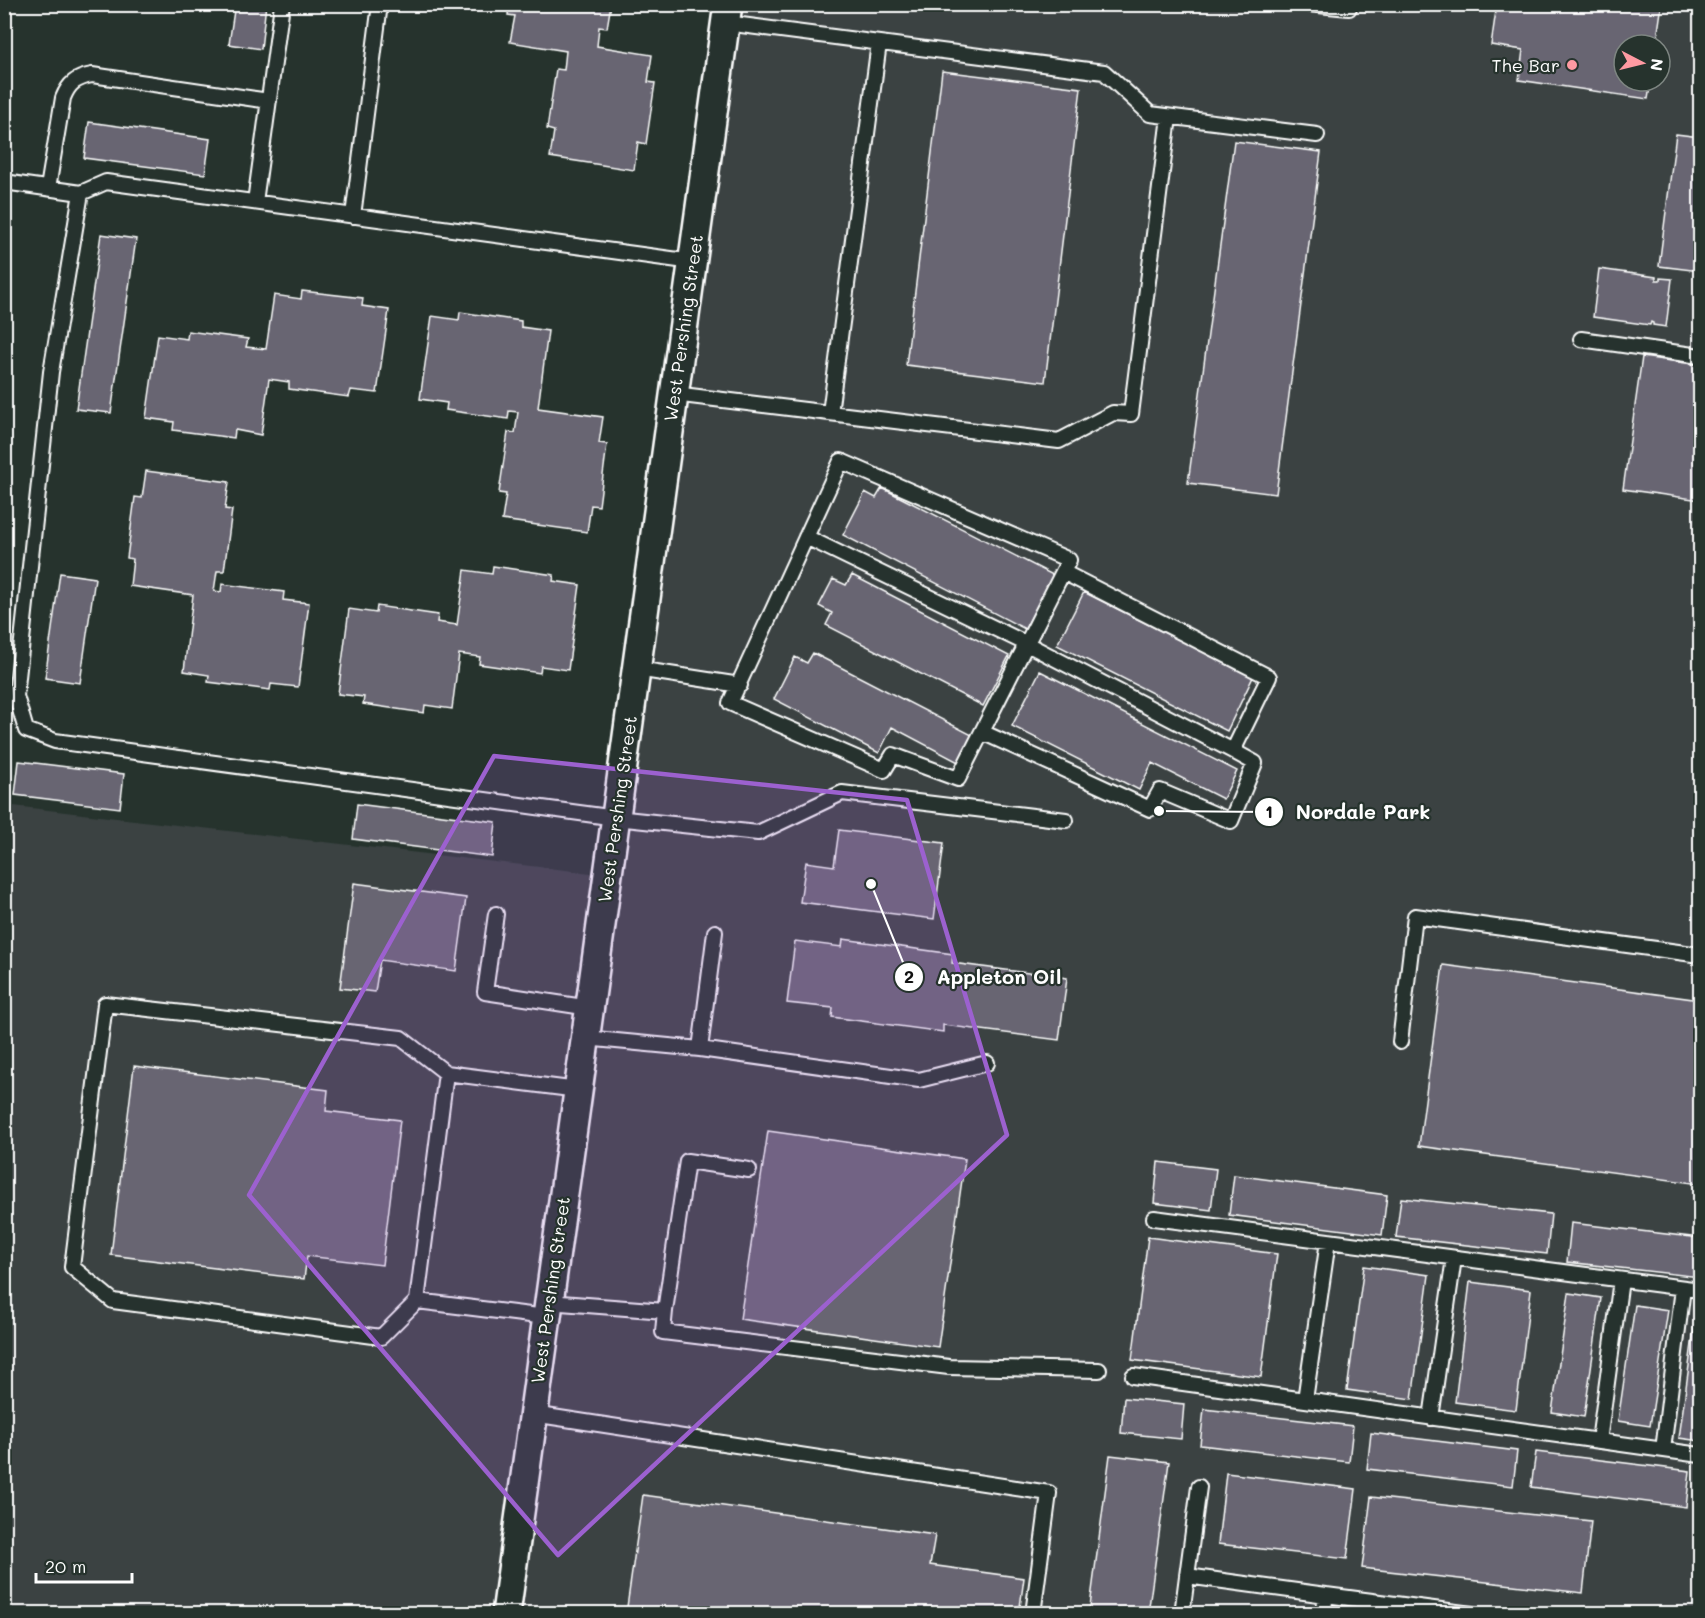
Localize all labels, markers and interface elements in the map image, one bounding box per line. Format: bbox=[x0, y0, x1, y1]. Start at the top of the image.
north arrow bbox=[1612, 33, 1672, 93]
place label: The Bar bbox=[1491, 53, 1560, 77]
marker: The Bar bbox=[1565, 58, 1579, 72]
text: N bbox=[1646, 58, 1669, 72]
street label: West Pershing Street bbox=[658, 233, 708, 423]
street label: West Pershing Street bbox=[592, 714, 642, 904]
callout: Nordale Park bbox=[1254, 793, 1442, 831]
text: Nordale Park bbox=[1296, 798, 1430, 824]
text: 1 bbox=[1265, 799, 1273, 823]
callout: Appleton Oil bbox=[894, 958, 1073, 996]
text: Appleton Oil bbox=[937, 963, 1061, 989]
text: 2 bbox=[904, 964, 914, 988]
street label: West Pershing Street bbox=[525, 1195, 575, 1385]
scale bar bbox=[36, 1546, 132, 1584]
text: 20 m bbox=[45, 1554, 86, 1578]

